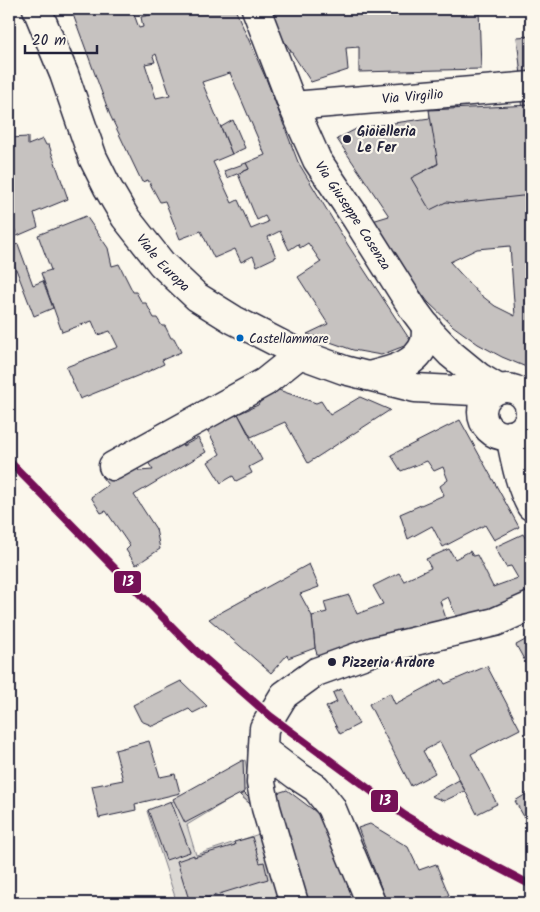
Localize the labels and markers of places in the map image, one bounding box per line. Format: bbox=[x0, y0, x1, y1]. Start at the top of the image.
place label: Gioielleria Le Fer bbox=[357, 121, 416, 159]
marker: Gioielleria Le Fer bbox=[341, 133, 353, 145]
place label: Castellammare bbox=[249, 329, 329, 350]
marker: Castellammare bbox=[235, 333, 245, 343]
place label: Pizzeria Ardore bbox=[342, 652, 435, 674]
marker: Pizzeria Ardore bbox=[326, 656, 338, 668]

